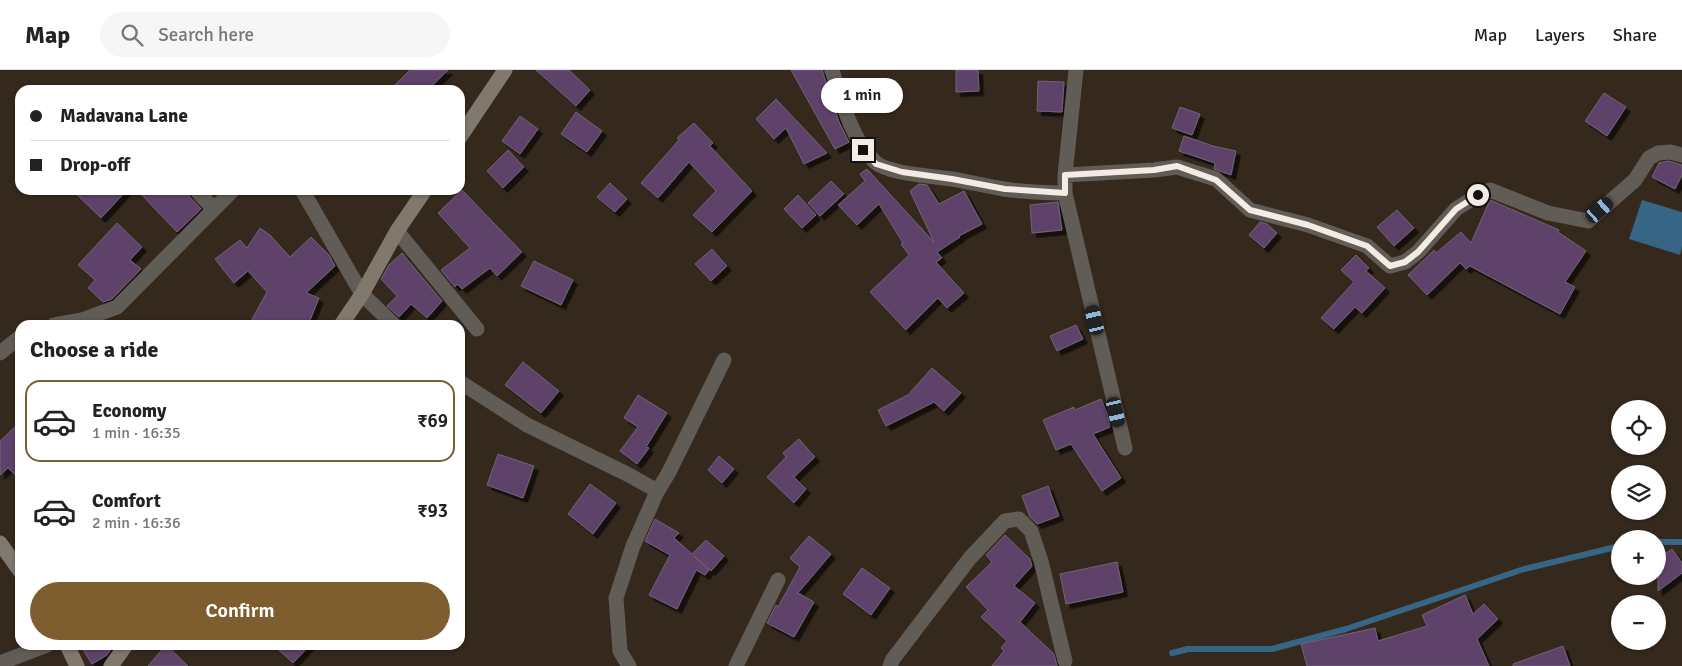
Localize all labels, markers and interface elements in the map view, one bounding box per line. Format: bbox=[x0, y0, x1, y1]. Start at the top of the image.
search box bbox=[100, 12, 450, 57]
text: Map bbox=[25, 20, 70, 50]
icon: search bbox=[118, 21, 146, 49]
text: Search here bbox=[158, 23, 254, 47]
text: Map bbox=[1474, 24, 1507, 46]
text: Layers bbox=[1535, 24, 1585, 46]
text: Share bbox=[1613, 24, 1657, 46]
callout: 1 min bbox=[822, 78, 904, 112]
text: 1 min bbox=[843, 85, 881, 105]
text: Madavana Lane bbox=[60, 104, 188, 128]
route end bbox=[852, 139, 874, 161]
text: Drop-off bbox=[60, 153, 130, 177]
route start bbox=[1467, 184, 1489, 206]
car bbox=[1583, 194, 1616, 226]
car bbox=[1084, 304, 1105, 336]
text: Choose a ride bbox=[30, 336, 158, 363]
car bbox=[1105, 396, 1126, 428]
icon: car bbox=[32, 399, 77, 444]
text: Economy bbox=[92, 399, 166, 423]
map controls bbox=[1611, 400, 1666, 650]
button: locate bbox=[1611, 400, 1666, 455]
text: ₹69 bbox=[417, 409, 448, 433]
text: 1 min · 16:35 bbox=[92, 423, 181, 443]
button: layers bbox=[1611, 465, 1666, 520]
icon: car bbox=[32, 489, 77, 534]
text: Comfort bbox=[92, 489, 161, 513]
text: ₹93 bbox=[417, 499, 448, 523]
text: 2 min · 16:36 bbox=[92, 513, 181, 533]
button: + bbox=[1611, 530, 1666, 585]
button: Confirm bbox=[30, 582, 450, 640]
button: − bbox=[1611, 595, 1666, 650]

